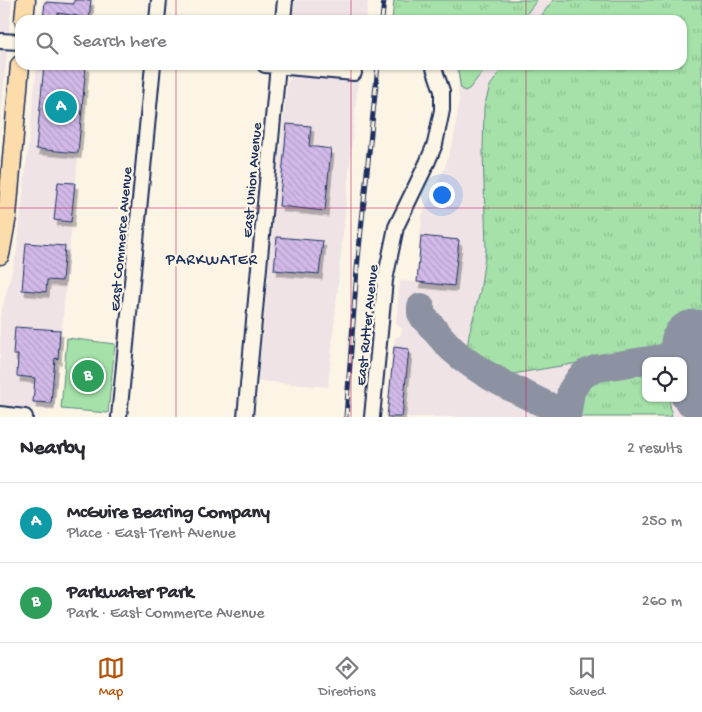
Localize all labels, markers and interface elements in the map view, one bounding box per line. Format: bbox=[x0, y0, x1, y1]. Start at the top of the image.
search box bbox=[15, 15, 687, 70]
icon: search bbox=[33, 29, 61, 57]
text: Search here bbox=[73, 31, 167, 54]
pin: A bbox=[45, 88, 77, 126]
street label: East Union Avenue bbox=[239, 122, 267, 238]
street label: East Commerce Avenue bbox=[107, 166, 137, 312]
your location bbox=[429, 182, 455, 208]
district label: PARKWATER bbox=[165, 252, 258, 271]
street label: East Rutter Avenue bbox=[353, 263, 383, 387]
pin: B bbox=[72, 357, 104, 395]
map controls bbox=[642, 357, 687, 402]
button: locate bbox=[642, 357, 687, 402]
text: Nearby bbox=[20, 437, 85, 462]
text: 2 results bbox=[627, 440, 682, 459]
text: McGuire Bearing Company bbox=[67, 502, 270, 525]
text: A bbox=[31, 513, 41, 532]
text: 250 m bbox=[642, 513, 682, 532]
text: Place · East Trent Avenue bbox=[67, 525, 236, 544]
text: Parkwater Park bbox=[67, 582, 194, 605]
text: B bbox=[32, 593, 40, 612]
text: 260 m bbox=[642, 593, 682, 612]
text: Park · East Commerce Avenue bbox=[67, 605, 264, 624]
tab: Map bbox=[97, 654, 125, 701]
tab: Directions bbox=[319, 654, 376, 701]
tab: Saved bbox=[569, 654, 605, 701]

